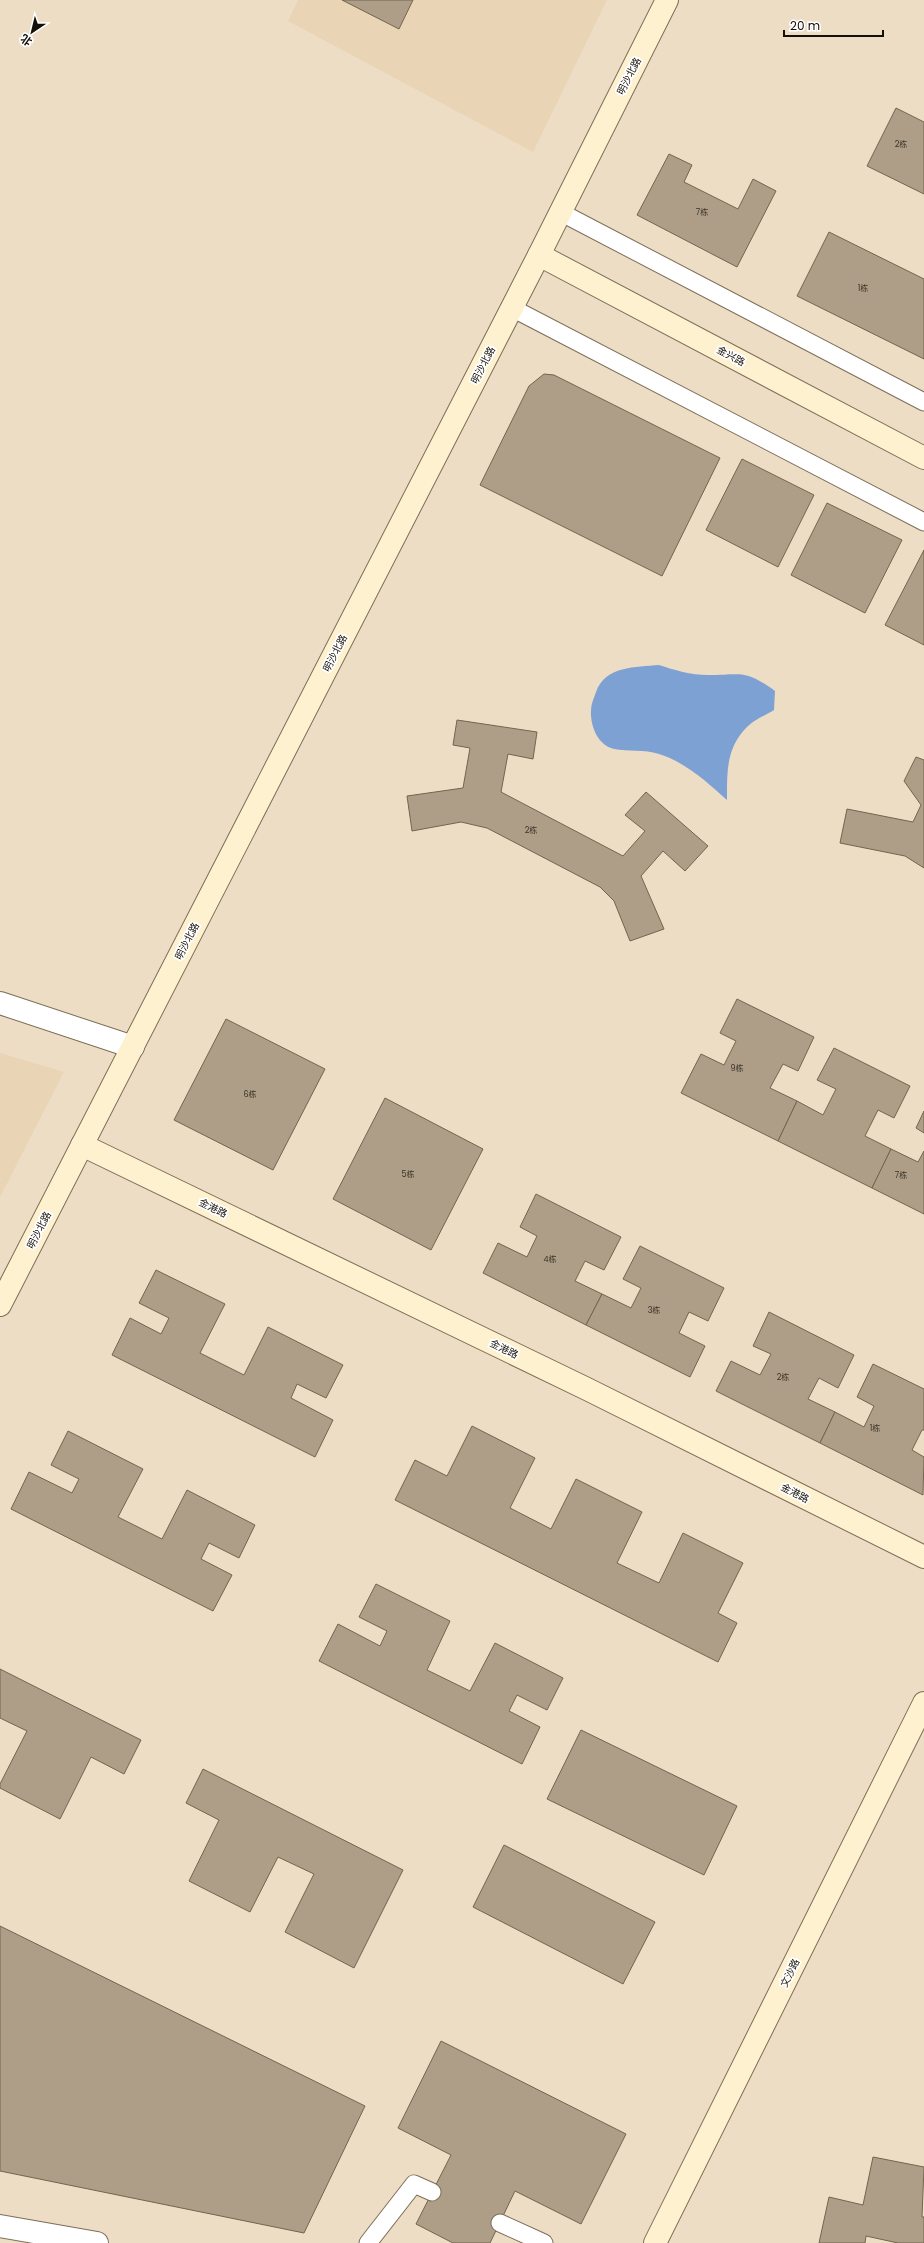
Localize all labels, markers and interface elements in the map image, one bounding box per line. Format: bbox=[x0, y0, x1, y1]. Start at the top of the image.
north arrow bbox=[12, 12, 52, 52]
scale bar bbox=[784, 12, 883, 38]
text: 20 m bbox=[790, 17, 820, 34]
text: 北 bbox=[17, 30, 35, 50]
street label: 明沙北路 bbox=[613, 55, 645, 97]
house number: 2栋 bbox=[895, 139, 907, 150]
house number: 7栋 bbox=[696, 207, 708, 218]
house number: 1栋 bbox=[858, 283, 868, 294]
street label: 金兴路 bbox=[714, 342, 748, 370]
street label: 明沙北路 bbox=[467, 344, 499, 386]
street label: 明沙北路 bbox=[319, 632, 351, 674]
house number: 2栋 bbox=[525, 825, 537, 836]
street label: 明沙北路 bbox=[171, 920, 203, 962]
house number: 9栋 bbox=[730, 1063, 744, 1074]
house number: 6栋 bbox=[243, 1089, 257, 1100]
house number: 5栋 bbox=[401, 1169, 415, 1180]
house number: 7栋 bbox=[895, 1170, 907, 1181]
street label: 金港路 bbox=[196, 1195, 230, 1221]
street label: 明沙北路 bbox=[23, 1209, 55, 1251]
house number: 4栋 bbox=[543, 1254, 557, 1265]
house number: 3栋 bbox=[648, 1305, 660, 1316]
street label: 金港路 bbox=[487, 1336, 521, 1362]
house number: 2栋 bbox=[777, 1372, 789, 1383]
house number: 1栋 bbox=[870, 1423, 880, 1434]
street label: 金港路 bbox=[778, 1480, 812, 1506]
street label: 文沙路 bbox=[777, 1956, 803, 1990]

